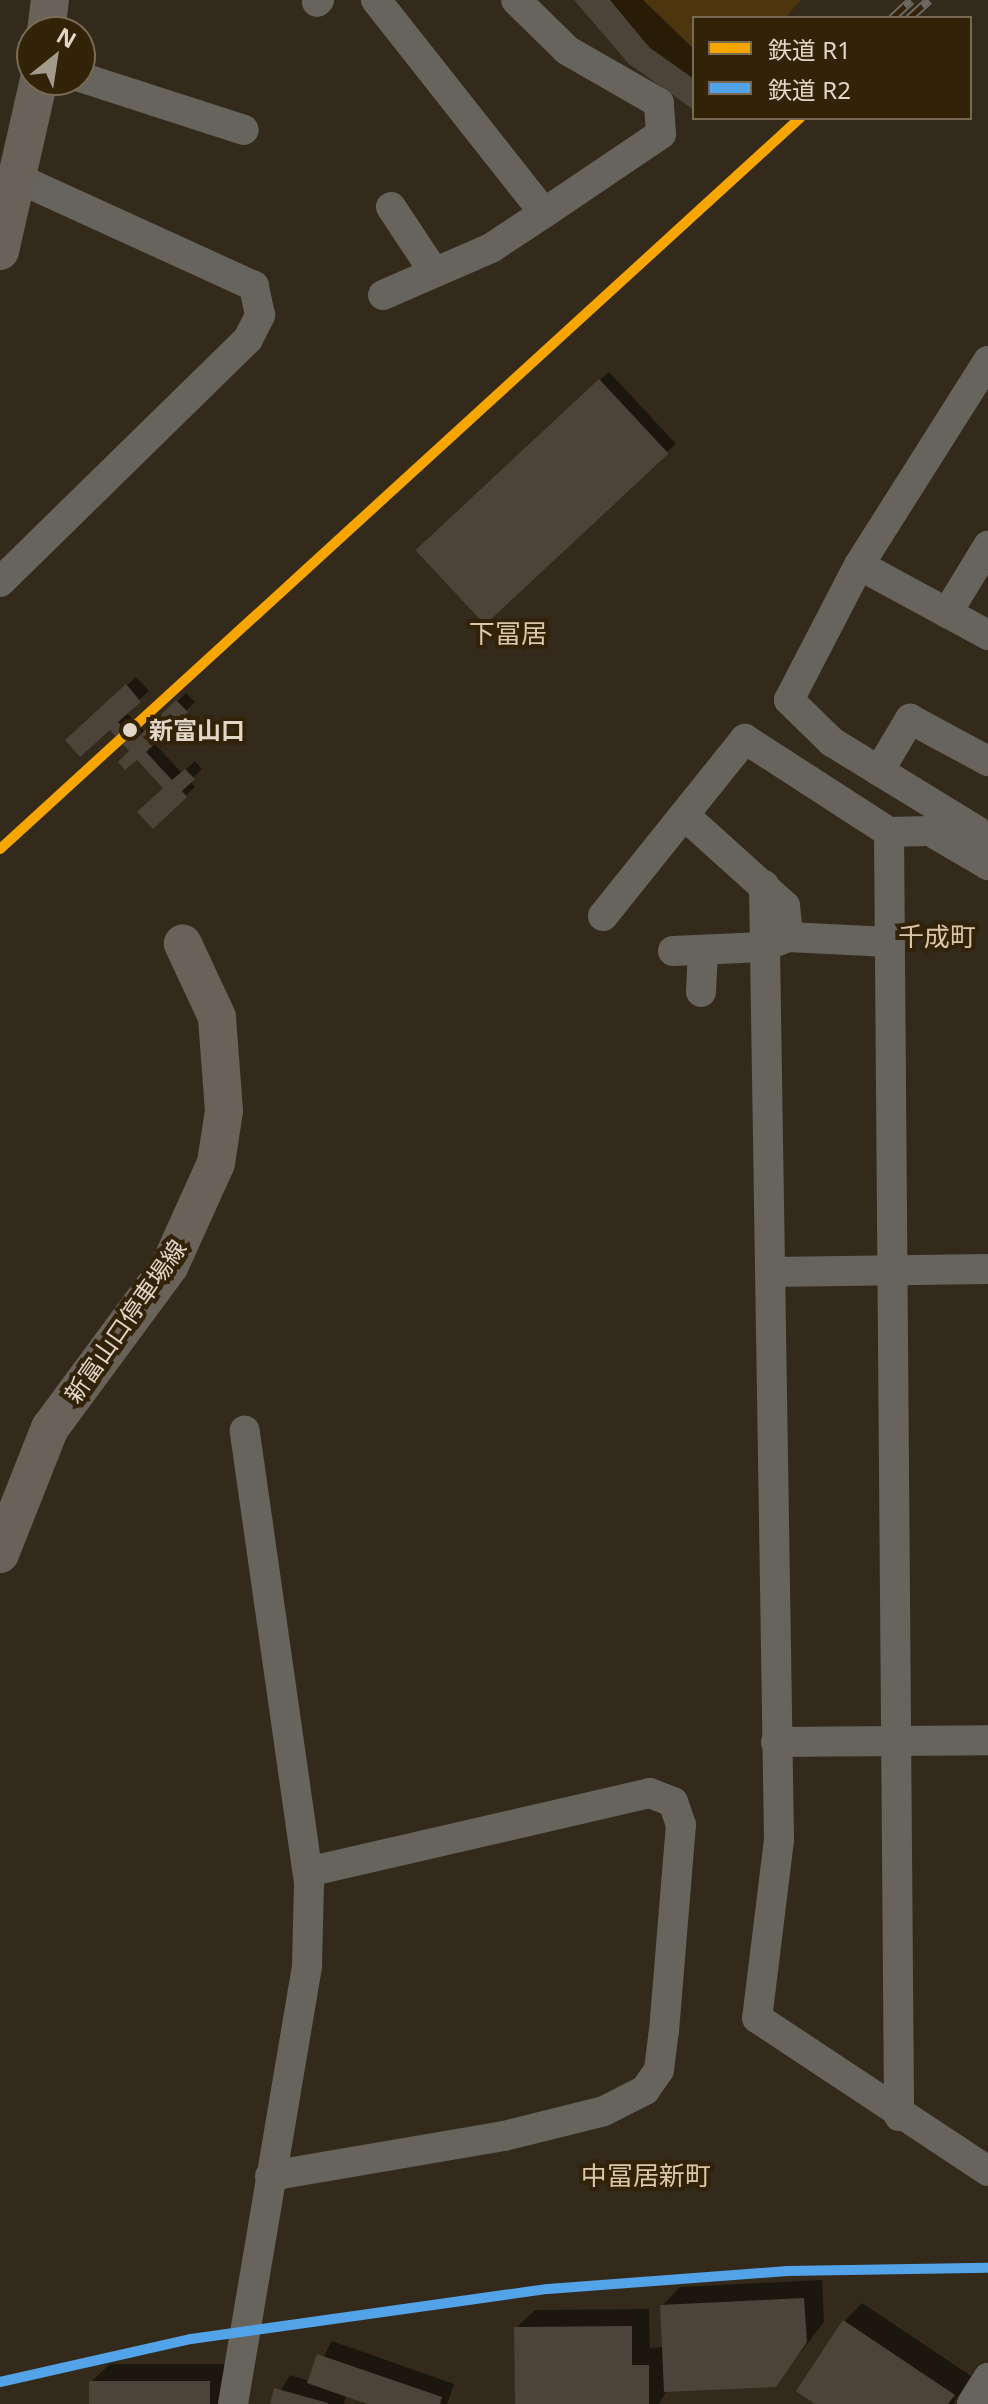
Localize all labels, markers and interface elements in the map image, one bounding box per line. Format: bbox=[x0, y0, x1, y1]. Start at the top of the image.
north arrow bbox=[16, 16, 96, 96]
legend bbox=[692, 16, 972, 120]
text: N bbox=[52, 19, 82, 54]
text: 鉄道 R1 bbox=[768, 33, 851, 66]
text: 鉄道 R2 bbox=[768, 73, 851, 106]
district label: 下冨居 bbox=[469, 618, 547, 650]
place label: 新富山口 bbox=[149, 716, 245, 744]
marker: 新富山口 bbox=[118, 718, 142, 742]
district label: 千成町 bbox=[898, 921, 976, 953]
street label: 新富山口停車場線 bbox=[58, 1234, 192, 1408]
district label: 中冨居新町 bbox=[581, 2160, 711, 2192]

